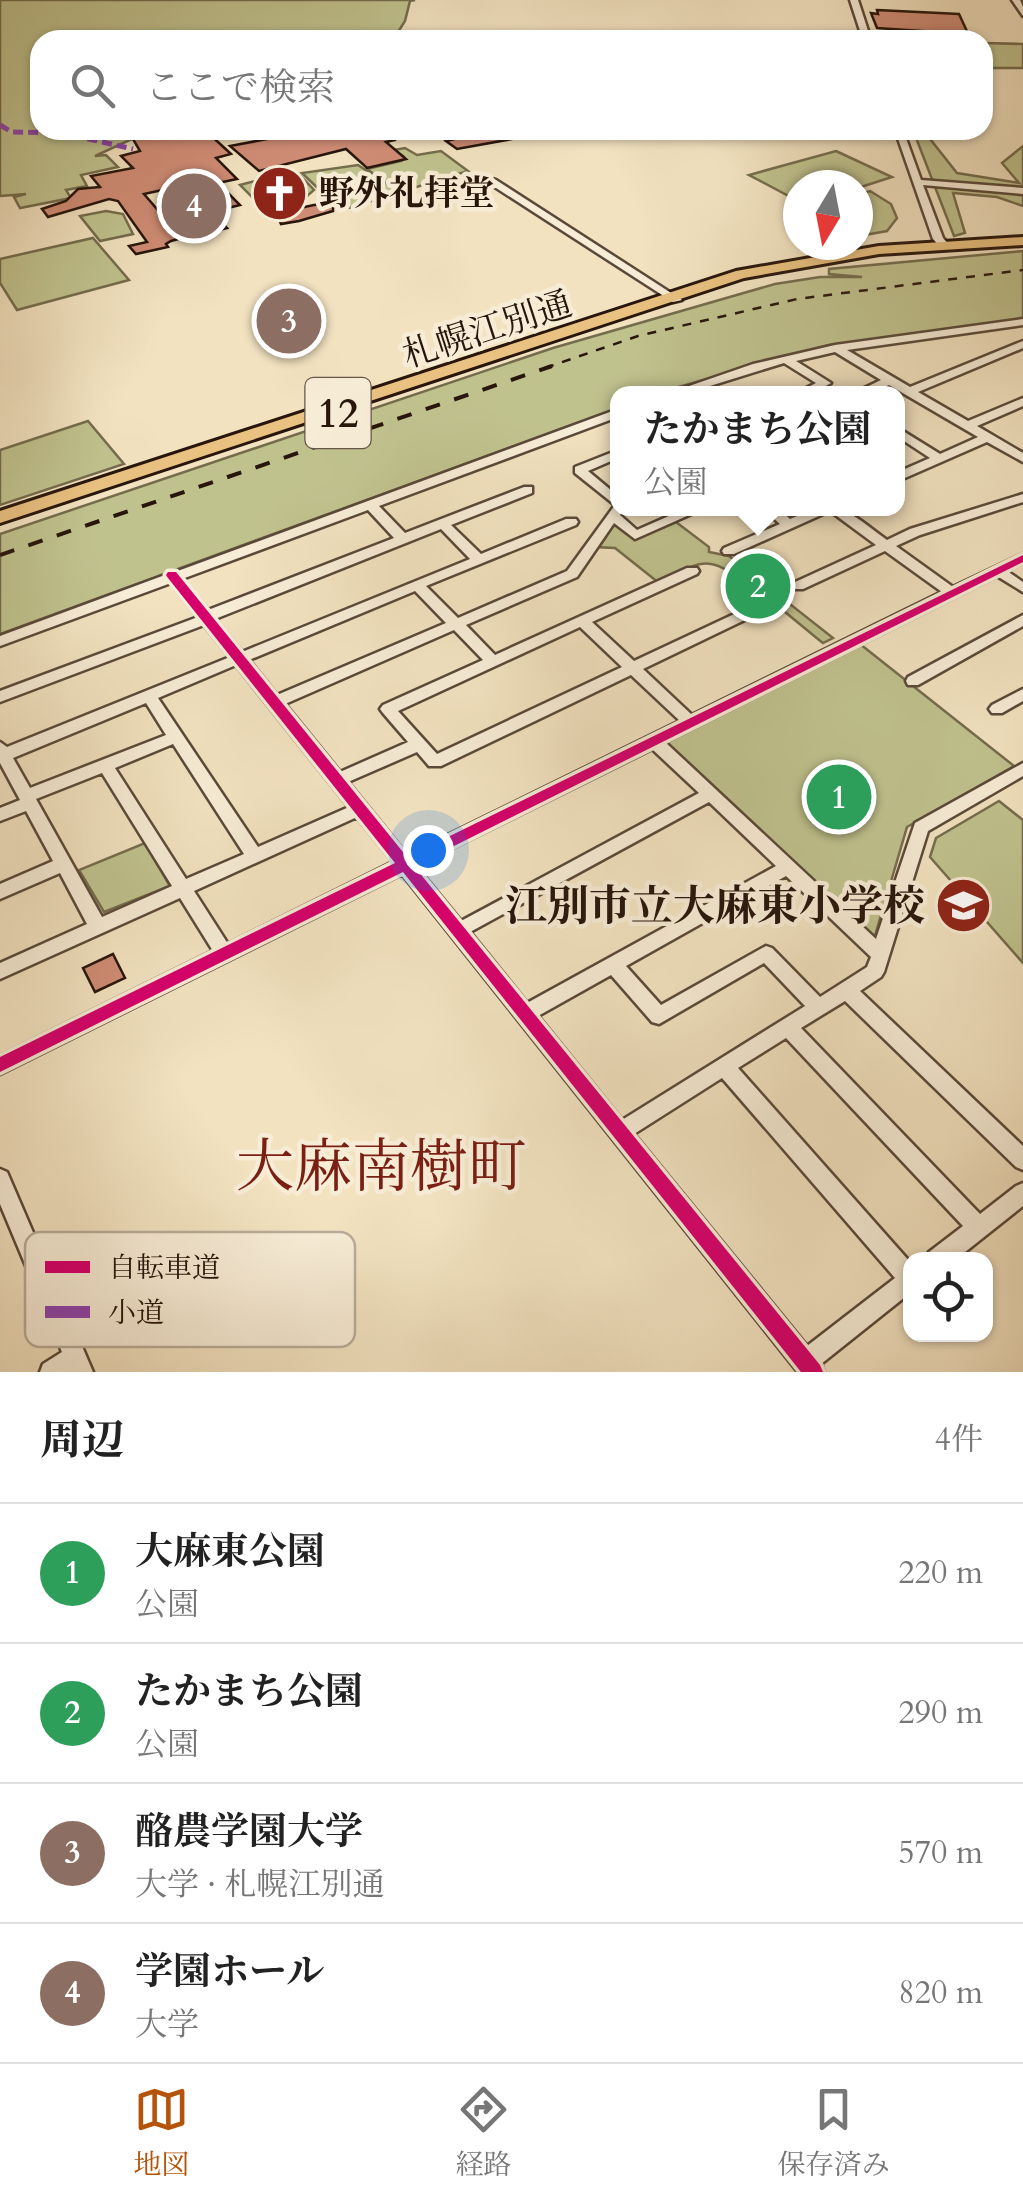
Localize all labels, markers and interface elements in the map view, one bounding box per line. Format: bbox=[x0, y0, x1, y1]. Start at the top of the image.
search box bbox=[30, 30, 993, 140]
icon: search bbox=[65, 58, 120, 113]
text: ここで検索 bbox=[145, 62, 335, 114]
church icon: 野外礼拝堂 bbox=[250, 163, 310, 223]
pin: 4 bbox=[162, 168, 226, 244]
place label: 野外礼拝堂 bbox=[319, 170, 494, 218]
north arrow bbox=[783, 170, 873, 260]
street label: 札幌江別通 bbox=[397, 280, 578, 380]
pin: 3 bbox=[256, 284, 322, 358]
road number: 12 bbox=[306, 378, 370, 448]
popup bbox=[610, 386, 905, 516]
text: たかまち公園 bbox=[643, 404, 872, 456]
text: 公園 bbox=[643, 461, 708, 505]
pin: 2 bbox=[726, 548, 790, 624]
pin: 1 bbox=[806, 760, 872, 834]
your location bbox=[403, 825, 454, 876]
school or university icon: 江別市立大麻東小学校 bbox=[934, 875, 994, 935]
place label: 江別市立大麻東小学校 bbox=[505, 878, 925, 935]
district label: 大麻南樹町 bbox=[236, 1129, 526, 1207]
legend bbox=[25, 1232, 355, 1347]
text: 自転車道 bbox=[108, 1249, 220, 1287]
map controls bbox=[903, 1252, 993, 1342]
button: locate bbox=[903, 1252, 993, 1342]
text: 小道 bbox=[108, 1294, 164, 1332]
text: 周辺 bbox=[40, 1412, 124, 1469]
text: 4件 bbox=[935, 1418, 983, 1462]
text: 大麻東公園 bbox=[135, 1526, 325, 1578]
text: 1 bbox=[64, 1551, 81, 1595]
text: 220 m bbox=[898, 1551, 983, 1595]
text: 公園 bbox=[135, 1583, 199, 1627]
text: たかまち公園 bbox=[135, 1666, 363, 1718]
text: 2 bbox=[64, 1691, 81, 1735]
text: 290 m bbox=[898, 1691, 983, 1735]
text: 公園 bbox=[135, 1723, 199, 1767]
text: 酪農学園大学 bbox=[135, 1806, 363, 1858]
text: 3 bbox=[64, 1831, 81, 1875]
text: 570 m bbox=[898, 1831, 983, 1875]
text: 大学 · 札幌江別通 bbox=[135, 1863, 384, 1907]
text: 学園ホール bbox=[135, 1946, 324, 1998]
text: 4 bbox=[64, 1971, 81, 2015]
text: 820 m bbox=[898, 1971, 983, 2015]
text: 大学 bbox=[135, 2003, 199, 2047]
tab: 地図 bbox=[133, 2082, 189, 2184]
tab: 経路 bbox=[455, 2082, 512, 2184]
tab: 保存済み bbox=[778, 2082, 890, 2184]

